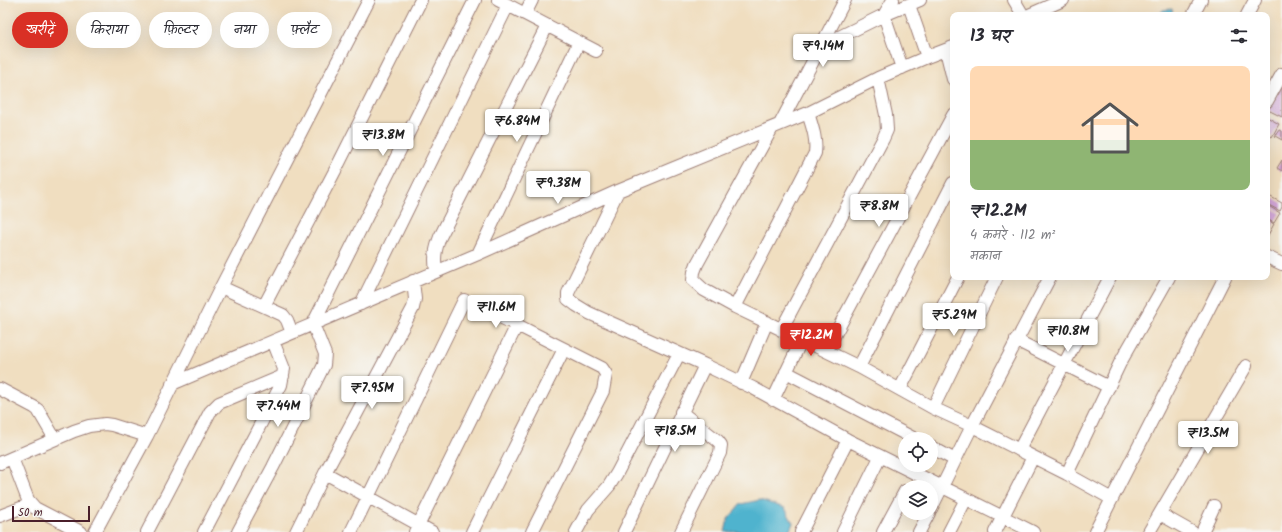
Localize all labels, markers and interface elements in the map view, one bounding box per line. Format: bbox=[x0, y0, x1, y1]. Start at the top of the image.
chip: खरीदें bbox=[12, 12, 68, 48]
chip: किराया bbox=[76, 12, 141, 48]
chip: फ़िल्टर bbox=[149, 12, 212, 48]
chip: नया bbox=[220, 12, 269, 48]
chip: फ़्लैट bbox=[277, 12, 332, 48]
text: 13 घर bbox=[970, 23, 1011, 50]
icon: filters bbox=[1228, 25, 1250, 47]
pin: ₹9.14M bbox=[790, 34, 856, 68]
text: ₹9.14M bbox=[802, 36, 844, 57]
icon: home bbox=[1074, 92, 1146, 164]
pin: ₹6.84M bbox=[484, 109, 550, 143]
text: ₹6.84M bbox=[494, 111, 540, 132]
pin: ₹13.8M bbox=[350, 123, 416, 157]
text: ₹13.8M bbox=[362, 125, 404, 146]
pin: ₹9.38M bbox=[525, 171, 591, 205]
text: ₹9.38M bbox=[535, 173, 581, 194]
pin: ₹8.8M bbox=[851, 194, 907, 228]
text: ₹8.8M bbox=[859, 196, 899, 217]
text: ₹12.2M bbox=[970, 198, 1027, 225]
text: 4 कमरे · 112 m² bbox=[970, 225, 1055, 246]
text: मकान bbox=[970, 246, 1000, 267]
pin: ₹11.6M bbox=[463, 295, 529, 329]
text: ₹11.6M bbox=[476, 297, 516, 318]
pin: ₹5.29M bbox=[921, 303, 987, 337]
text: ₹5.29M bbox=[932, 305, 976, 326]
pin: ₹10.8M bbox=[1035, 319, 1101, 353]
text: ₹10.8M bbox=[1047, 321, 1089, 342]
pin: ₹12.2M bbox=[778, 323, 844, 357]
text: ₹12.2M bbox=[789, 325, 833, 346]
pin: ₹7.95M bbox=[339, 376, 405, 410]
text: ₹7.95M bbox=[350, 378, 394, 399]
pin: ₹7.44M bbox=[245, 394, 311, 428]
text: ₹7.44M bbox=[256, 396, 300, 417]
pin: ₹18.5M bbox=[642, 419, 708, 453]
text: ₹18.5M bbox=[654, 421, 696, 442]
pin: ₹13.5M bbox=[1175, 421, 1241, 455]
text: ₹13.5M bbox=[1187, 423, 1229, 444]
map controls bbox=[898, 432, 938, 520]
button: locate bbox=[898, 432, 938, 472]
button: layers bbox=[898, 480, 938, 520]
scale bar bbox=[12, 504, 90, 523]
text: 50 m bbox=[18, 504, 43, 522]

